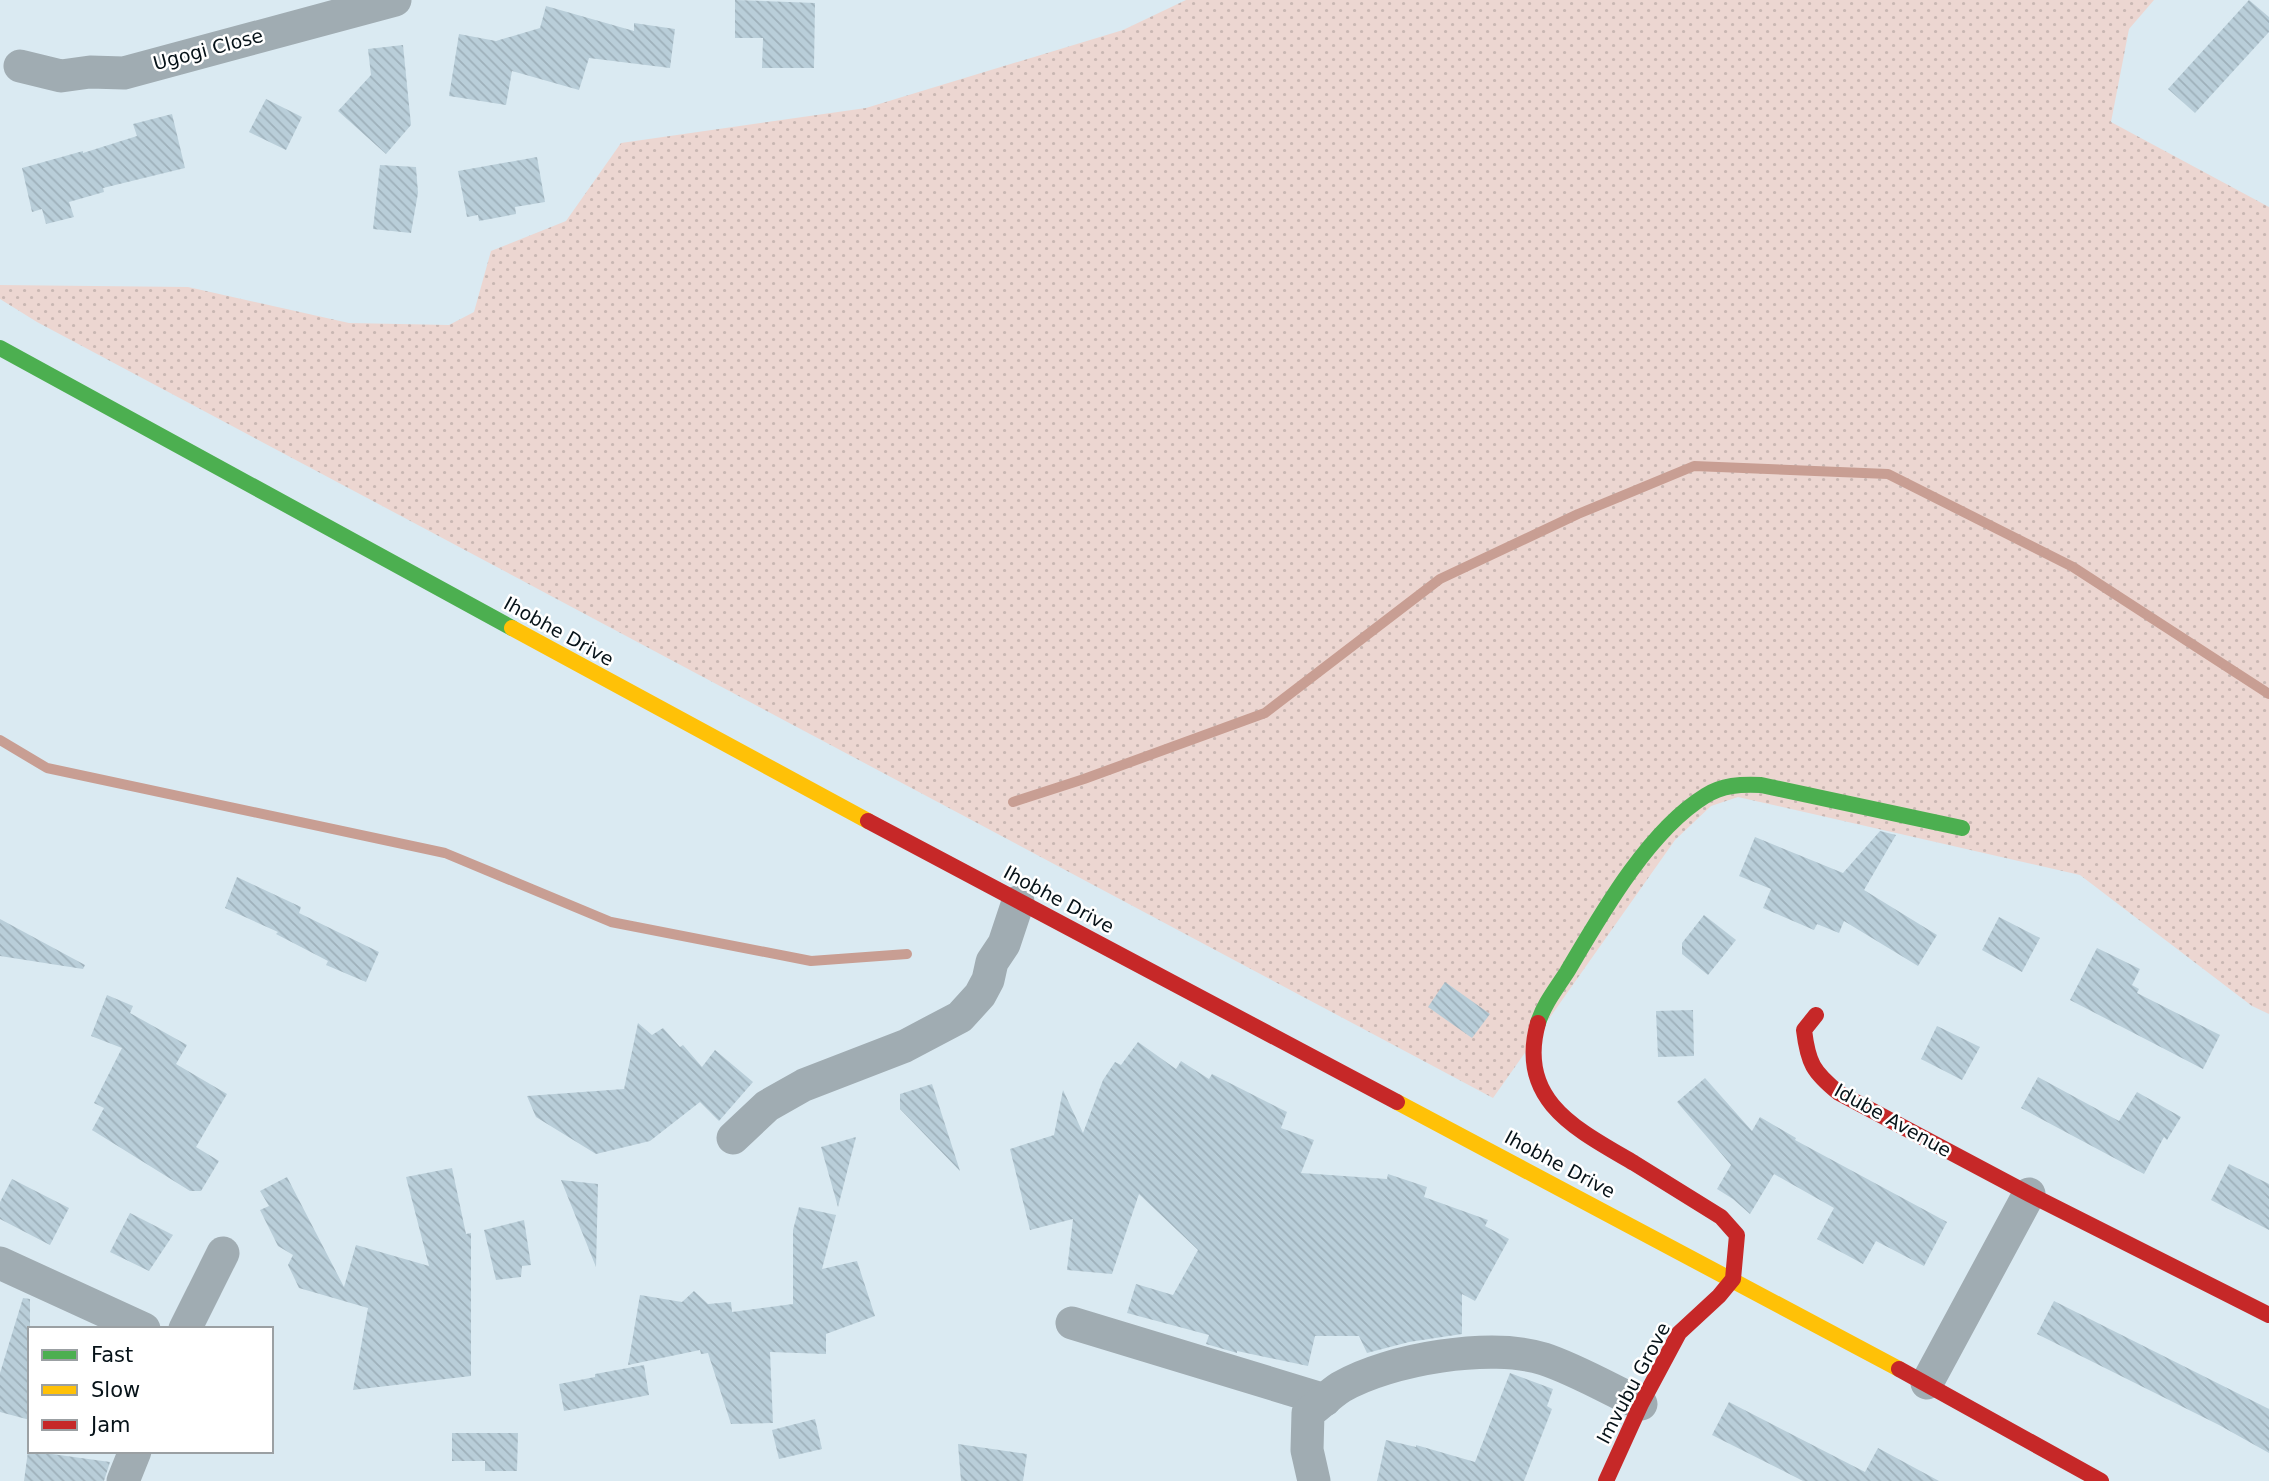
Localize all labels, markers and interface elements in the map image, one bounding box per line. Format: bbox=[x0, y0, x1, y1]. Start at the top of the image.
street label: Ugogi Close bbox=[151, 24, 265, 74]
street label: Ihobhe Drive bbox=[500, 592, 618, 670]
street label: Ihobhe Drive bbox=[1000, 861, 1118, 937]
street label: Idube Avenue bbox=[1831, 1079, 1955, 1161]
street label: Ihobhe Drive bbox=[1501, 1126, 1619, 1202]
street label: Imvubu Grove bbox=[1592, 1319, 1674, 1447]
legend bbox=[28, 1327, 273, 1453]
text: Fast bbox=[91, 1343, 133, 1367]
text: Slow bbox=[91, 1378, 140, 1402]
text: Jam bbox=[89, 1413, 131, 1437]

